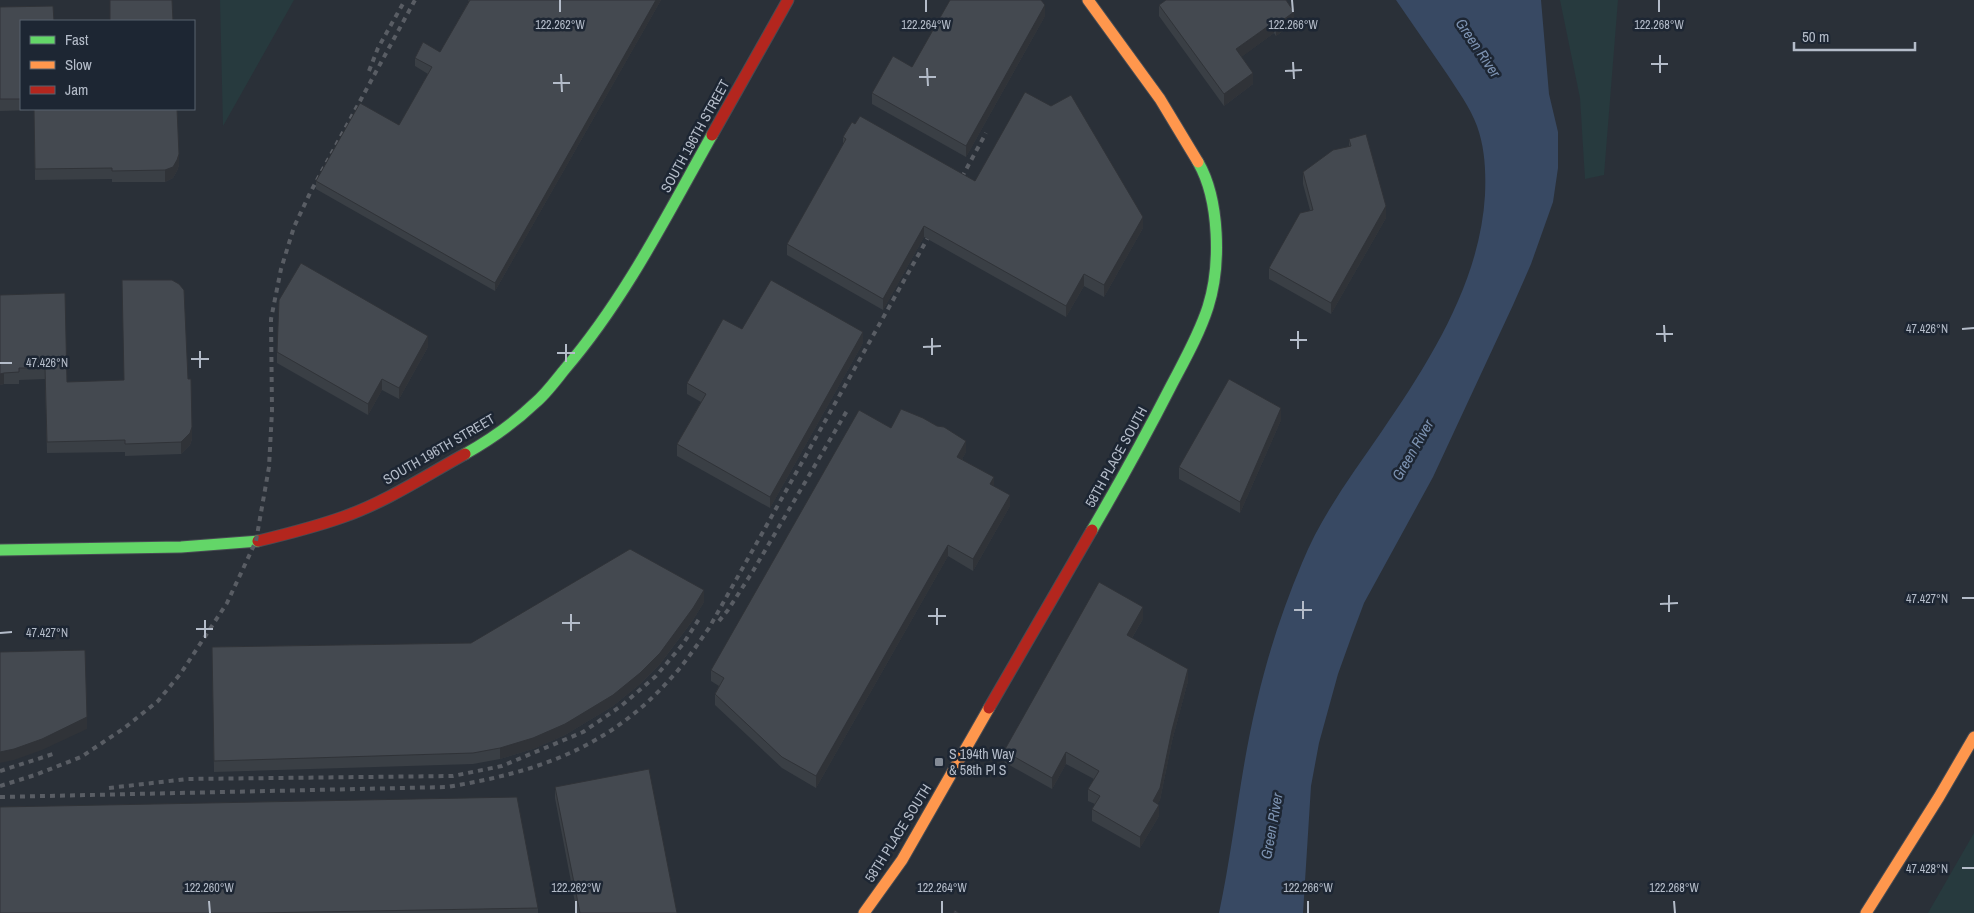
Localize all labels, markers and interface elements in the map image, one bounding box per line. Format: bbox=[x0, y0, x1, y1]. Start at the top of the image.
water label: Green River bbox=[1451, 14, 1506, 82]
text: 122.262°W bbox=[535, 17, 586, 33]
text: 122.264°W bbox=[901, 17, 952, 33]
text: 122.266°W bbox=[1268, 17, 1319, 33]
text: 122.268°W bbox=[1634, 17, 1685, 33]
legend bbox=[20, 20, 195, 110]
scale bar bbox=[1794, 20, 1915, 52]
text: 50 m bbox=[1802, 26, 1829, 47]
text: Fast bbox=[65, 29, 89, 50]
text: Slow bbox=[65, 54, 92, 75]
street label: SOUTH 196TH STREET bbox=[657, 76, 733, 196]
text: Jam bbox=[65, 79, 88, 100]
text: 47.426°N bbox=[1906, 321, 1948, 337]
text: 47.426°N bbox=[26, 355, 68, 371]
street label: 58TH PLACE SOUTH bbox=[1081, 404, 1151, 510]
street label: SOUTH 196TH STREET bbox=[380, 410, 498, 488]
water label: Green River bbox=[1387, 415, 1439, 484]
text: 47.427°N bbox=[1906, 591, 1948, 607]
text: 47.427°N bbox=[26, 625, 68, 641]
place label: S 194th Way & 58th Pl S bbox=[949, 745, 1015, 779]
marker: S 194th Way & 58th Pl S bbox=[933, 756, 945, 768]
street label: 58TH PLACE SOUTH bbox=[861, 781, 935, 885]
water label: Green River bbox=[1255, 790, 1288, 861]
text: 47.428°N bbox=[1906, 861, 1948, 877]
text: 122.260°W bbox=[184, 880, 235, 896]
text: 122.262°W bbox=[551, 880, 602, 896]
text: 122.264°W bbox=[917, 880, 968, 896]
text: 122.266°W bbox=[1283, 880, 1334, 896]
text: 122.268°W bbox=[1649, 880, 1700, 896]

